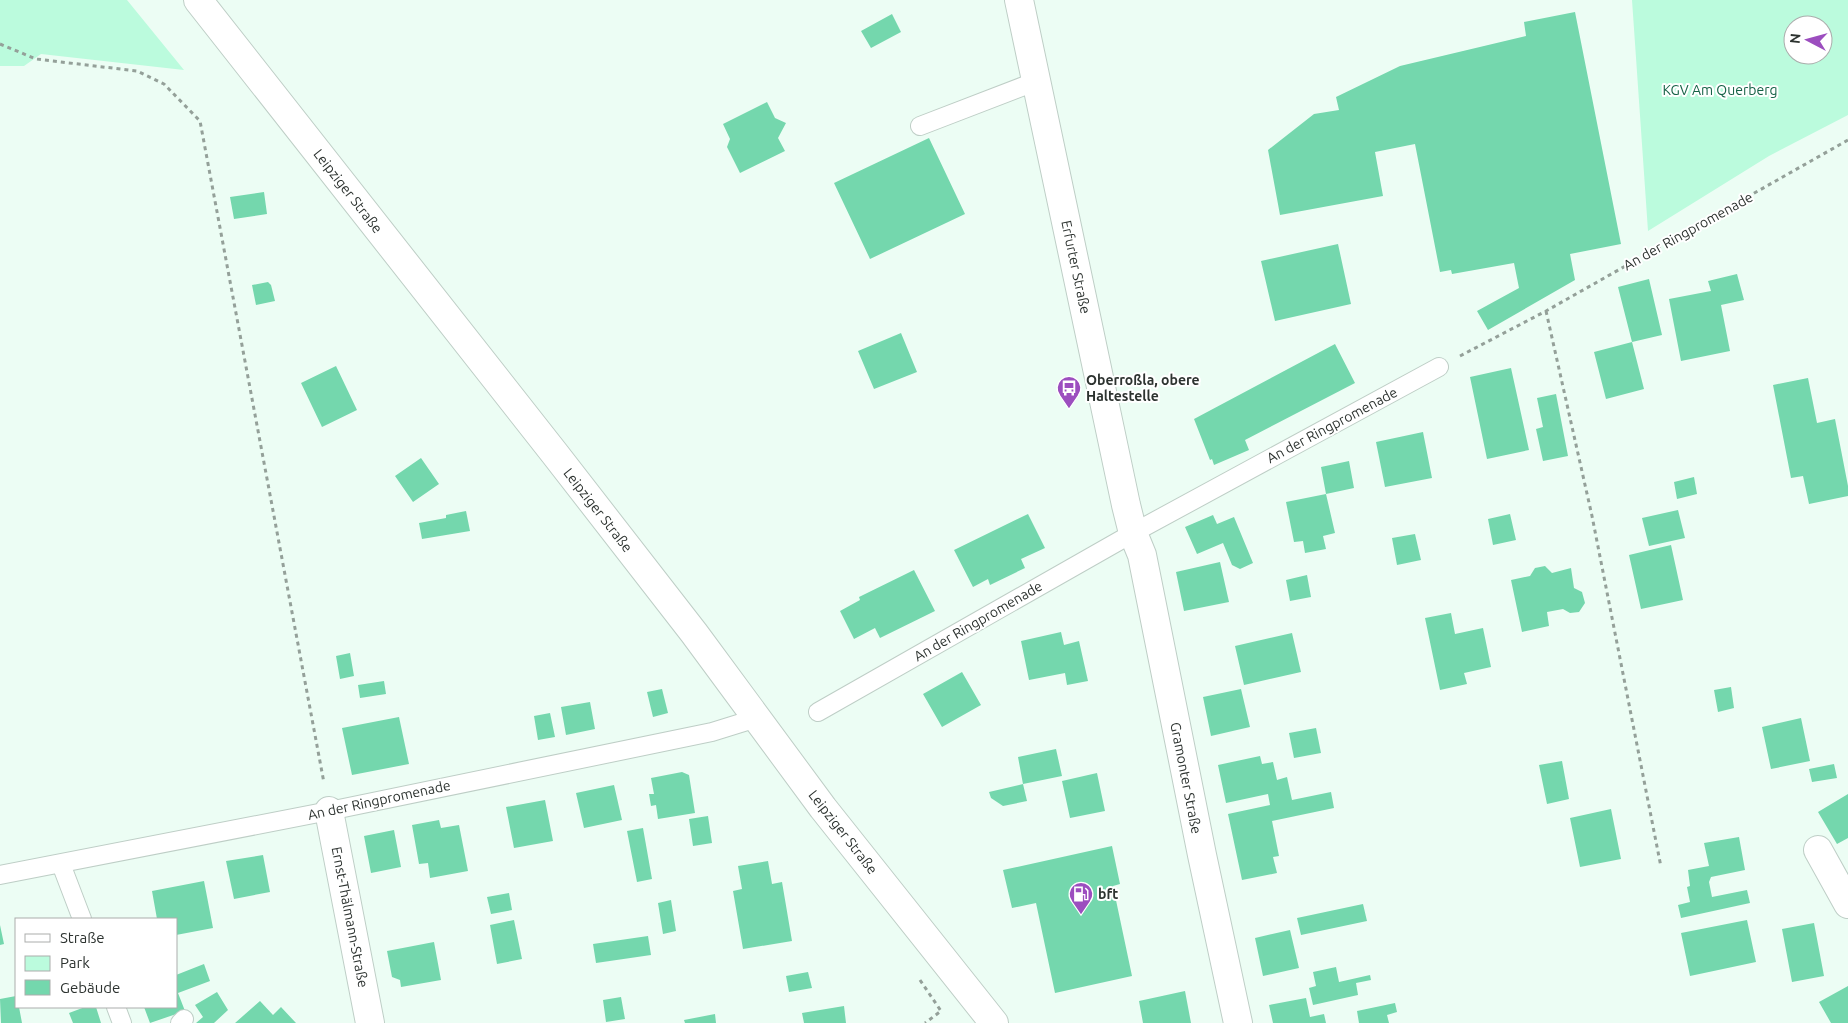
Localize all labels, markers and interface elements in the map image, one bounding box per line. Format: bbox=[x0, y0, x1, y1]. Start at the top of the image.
north arrow bbox=[1783, 15, 1833, 65]
text: N bbox=[1787, 33, 1804, 45]
park label: KGV Am Querberg bbox=[1662, 82, 1778, 98]
street label: Leipziger Straße bbox=[310, 146, 386, 236]
street label: An der Ringpromenade bbox=[1620, 189, 1756, 273]
street label: Erfurter Straße bbox=[1058, 219, 1094, 315]
place label: Oberroßla, obere Haltestelle bbox=[1086, 372, 1200, 404]
bus stop icon: Oberroßla, obere Haltestelle bbox=[1056, 375, 1082, 409]
street label: An der Ringpromenade bbox=[1264, 384, 1400, 466]
street label: Leipziger Straße bbox=[560, 465, 636, 555]
street label: An der Ringpromenade bbox=[911, 578, 1045, 664]
street label: Gramonter Straße bbox=[1167, 721, 1205, 835]
street label: An der Ringpromenade bbox=[306, 777, 452, 823]
street label: Leipziger Straße bbox=[805, 787, 881, 877]
street label: Ernst-Thälmann-Straße bbox=[328, 845, 372, 989]
fuel station icon: bft bbox=[1068, 881, 1094, 915]
place label: bft bbox=[1098, 886, 1118, 902]
legend bbox=[15, 918, 178, 1008]
text: Straße bbox=[60, 929, 104, 946]
text: Park bbox=[60, 954, 90, 971]
text: Gebäude bbox=[60, 979, 120, 996]

